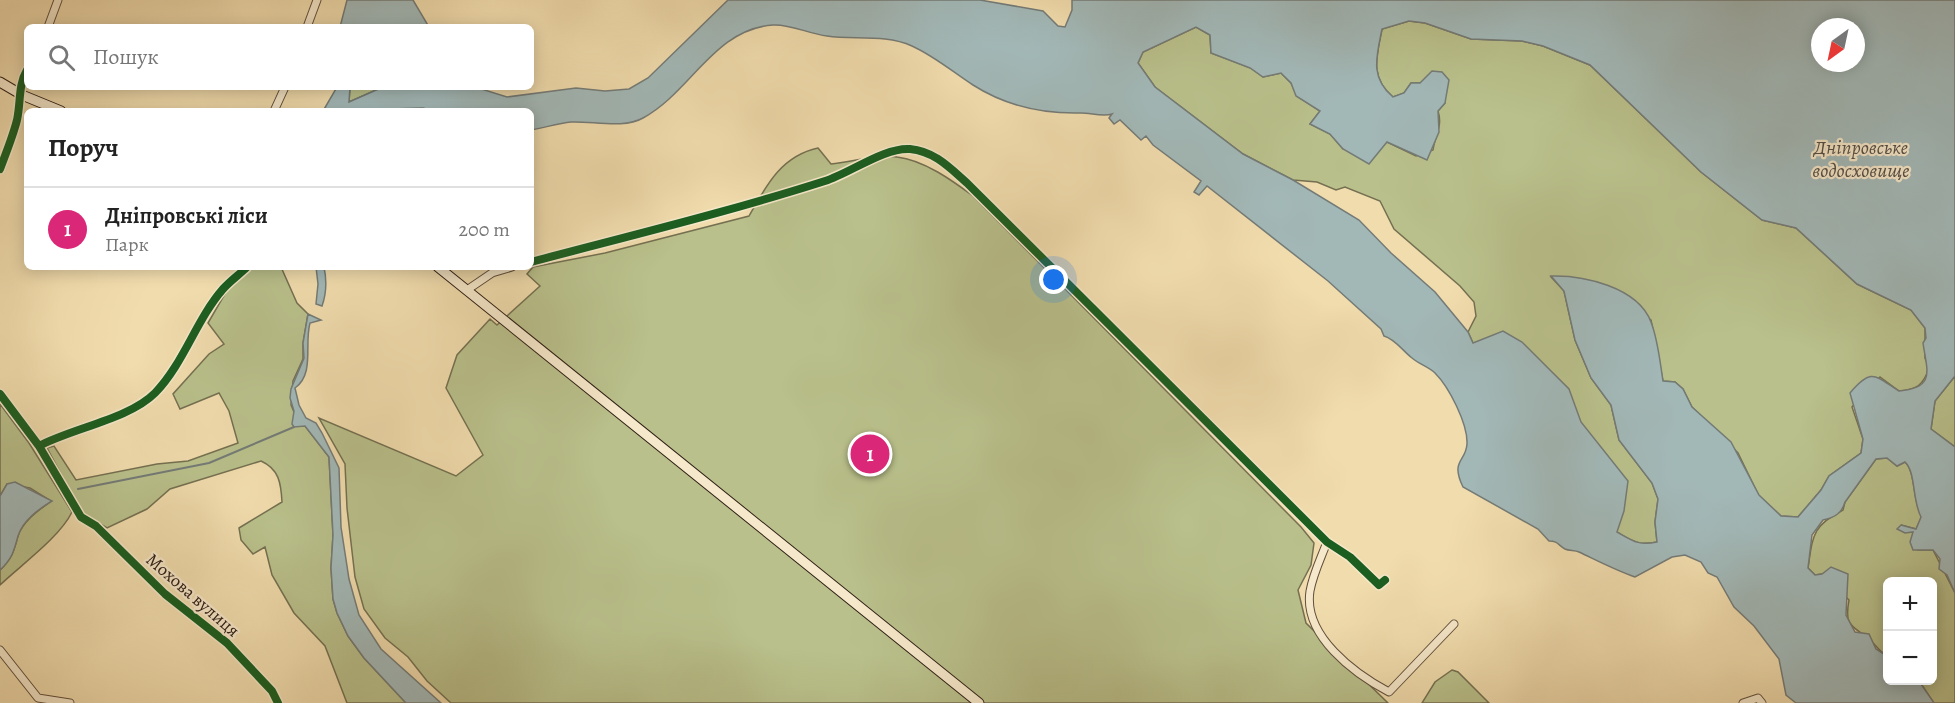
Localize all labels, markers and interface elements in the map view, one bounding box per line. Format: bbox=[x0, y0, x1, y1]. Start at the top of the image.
north arrow bbox=[1811, 18, 1865, 72]
search box bbox=[24, 24, 534, 90]
icon: search bbox=[45, 41, 78, 74]
text: Пошук bbox=[93, 42, 159, 72]
text: Поруч bbox=[48, 130, 119, 165]
water label: Дніпровське водосховище bbox=[1812, 134, 1909, 184]
text: Дніпровські ліси bbox=[105, 201, 268, 231]
text: 1 bbox=[64, 216, 71, 243]
text: 200 m bbox=[459, 216, 510, 243]
text: Парк bbox=[105, 231, 149, 258]
your location bbox=[1039, 265, 1068, 294]
pin: 1 bbox=[850, 432, 890, 476]
street label: Мохова вулиця bbox=[141, 548, 245, 642]
map controls bbox=[1883, 577, 1937, 685]
button: + bbox=[1883, 577, 1937, 631]
button: − bbox=[1883, 631, 1937, 685]

